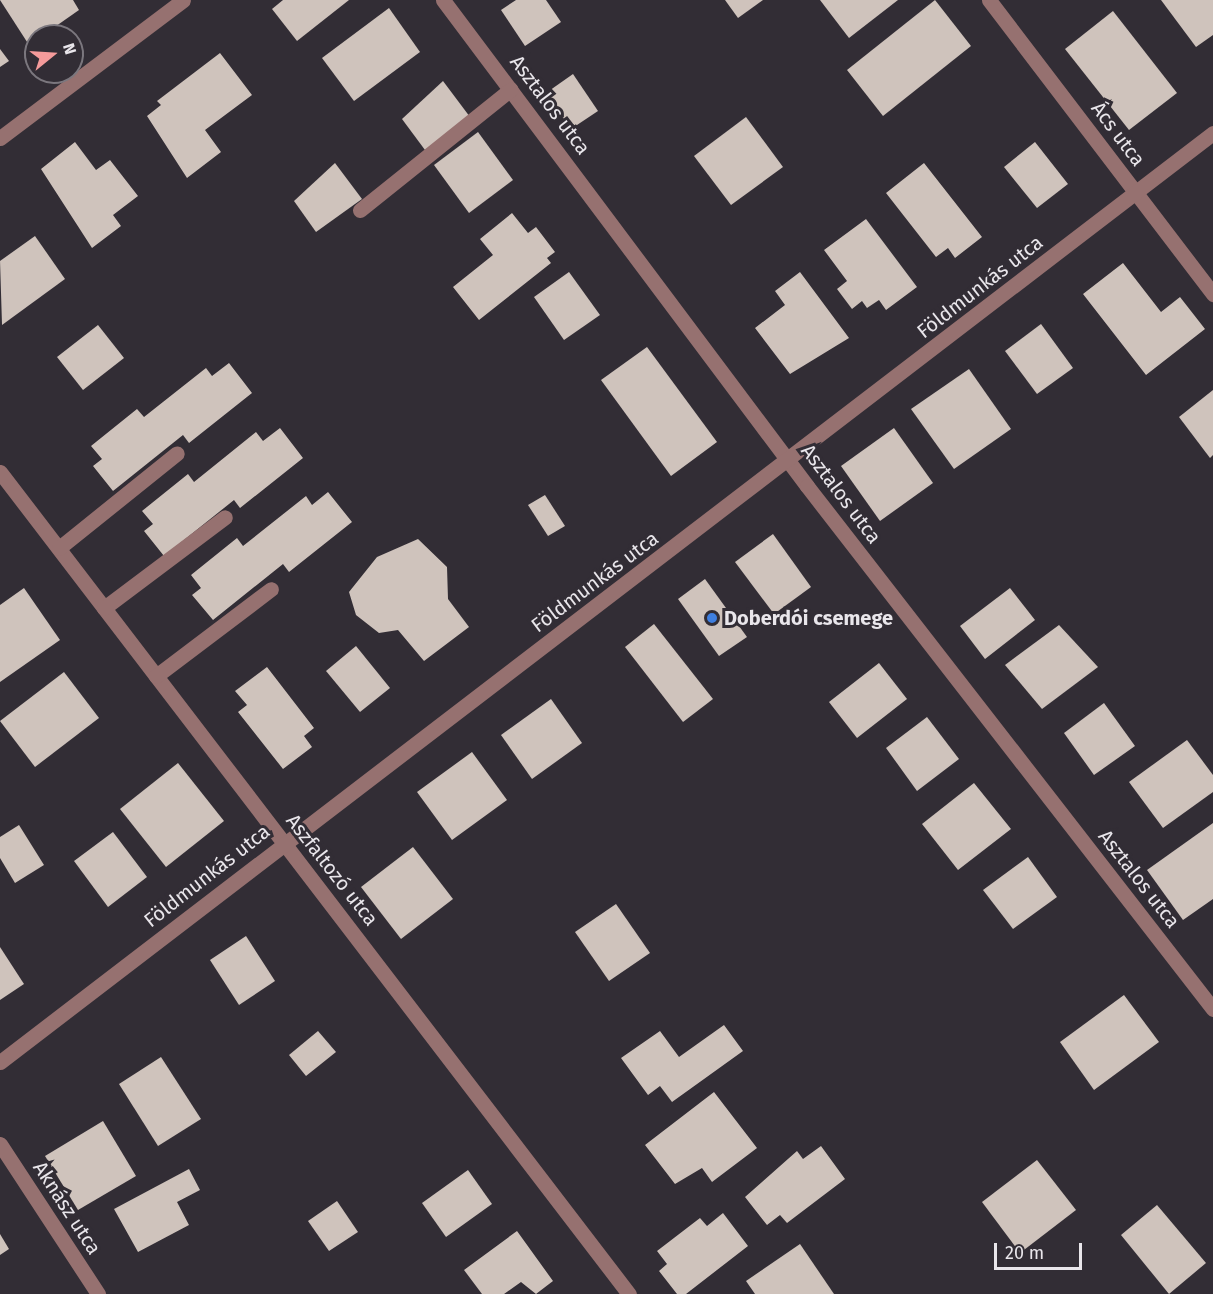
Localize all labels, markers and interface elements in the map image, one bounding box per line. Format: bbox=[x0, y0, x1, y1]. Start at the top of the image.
north arrow bbox=[24, 24, 84, 84]
text: N bbox=[59, 41, 80, 57]
street label: Asztalos utca bbox=[505, 51, 595, 159]
street label: Ács utca bbox=[1086, 97, 1150, 171]
street label: Földmunkás utca bbox=[912, 230, 1048, 344]
street label: Asztalos utca bbox=[796, 440, 886, 548]
street label: Földmunkás utca bbox=[527, 526, 663, 638]
place label: Doberdói csemege bbox=[724, 606, 893, 630]
marker: Doberdói csemege bbox=[705, 611, 719, 625]
street label: Aszfaltozó utca bbox=[281, 809, 383, 931]
street label: Földmunkás utca bbox=[139, 819, 275, 933]
street label: Asztalos utca bbox=[1093, 825, 1185, 933]
street label: Aknász utca bbox=[28, 1157, 106, 1259]
scale bar bbox=[997, 1231, 1086, 1269]
text: 20 m bbox=[1005, 1242, 1044, 1264]

